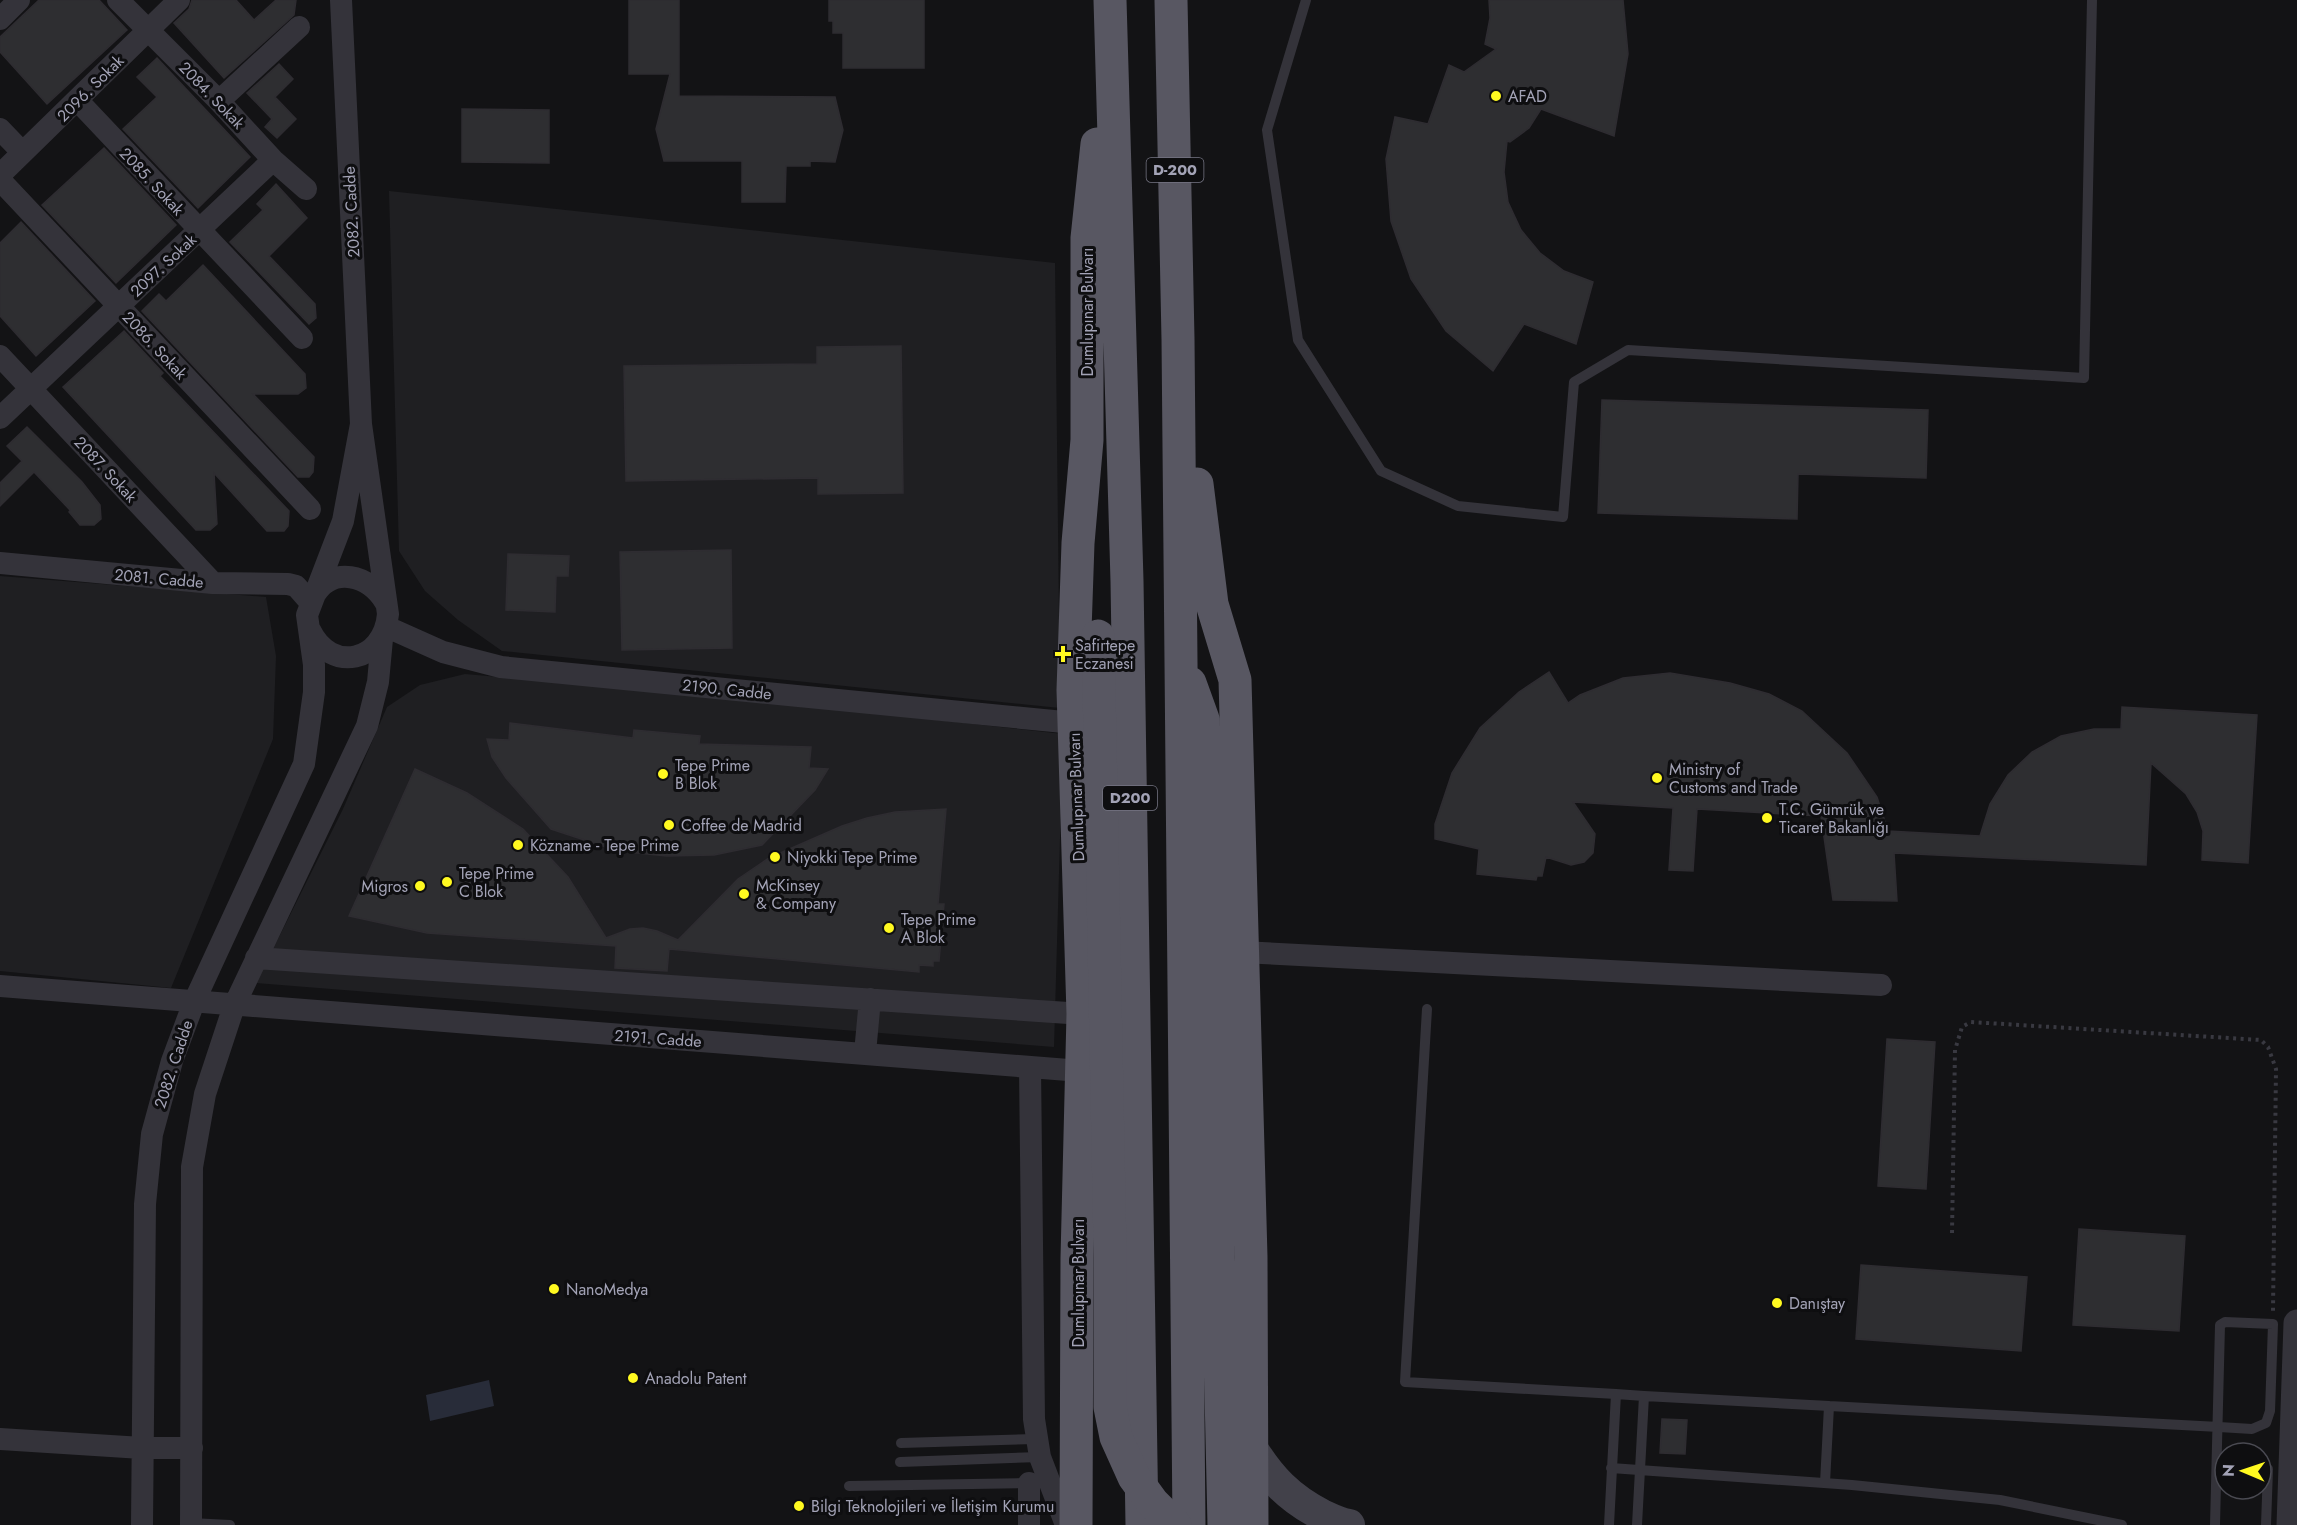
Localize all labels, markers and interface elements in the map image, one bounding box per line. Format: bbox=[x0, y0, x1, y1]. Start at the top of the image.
street label: 2096. Sokak bbox=[52, 49, 130, 127]
street label: 2084. Sokak bbox=[174, 57, 250, 135]
place label: AFAD bbox=[1508, 85, 1547, 108]
marker: AFAD bbox=[1489, 89, 1503, 103]
street label: 2085. Sokak bbox=[114, 142, 190, 221]
road number: D-200 bbox=[1146, 158, 1204, 182]
street label: 2082. Cadde bbox=[338, 166, 365, 258]
street label: 2097. Sokak bbox=[125, 228, 202, 302]
street label: Dumlupınar Bulvarı bbox=[1076, 248, 1099, 376]
street label: 2086. Sokak bbox=[117, 306, 193, 385]
street label: 2087. Sokak bbox=[69, 431, 143, 508]
street label: 2081. Cadde bbox=[113, 563, 204, 594]
place label: Safirtepe Eczanesi bbox=[1075, 634, 1135, 675]
marker: Safirtepe Eczanesi bbox=[1056, 647, 1070, 661]
street label: 2190. Cadde bbox=[681, 673, 773, 706]
street label: Dumlupınar Bulvarı bbox=[1063, 732, 1090, 862]
place label: Tepe Prime B Blok bbox=[675, 754, 750, 795]
place label: Ministry of Customs and Trade bbox=[1669, 758, 1798, 799]
marker: Tepe Prime B Blok bbox=[656, 767, 670, 781]
marker: Ministry of Customs and Trade bbox=[1650, 771, 1664, 785]
road number: D200 bbox=[1103, 786, 1157, 810]
place label: T.C. Gümrük ve Ticaret Bakanlığı bbox=[1779, 798, 1889, 839]
marker: T.C. Gümrük ve Ticaret Bakanlığı bbox=[1760, 811, 1774, 825]
place label: Coffee de Madrid bbox=[681, 814, 802, 837]
marker: Coffee de Madrid bbox=[662, 818, 676, 832]
place label: Közname - Tepe Prime bbox=[530, 834, 679, 857]
marker: Közname - Tepe Prime bbox=[511, 838, 525, 852]
place label: Niyokki Tepe Prime bbox=[787, 846, 917, 869]
marker: Niyokki Tepe Prime bbox=[768, 850, 782, 864]
place label: Tepe Prime C Blok bbox=[459, 862, 534, 903]
place label: McKinsey & Company bbox=[756, 874, 837, 915]
place label: Migros bbox=[361, 875, 408, 898]
marker: Tepe Prime C Blok bbox=[440, 875, 454, 889]
marker: Migros bbox=[413, 879, 427, 893]
marker: McKinsey & Company bbox=[737, 887, 751, 901]
place label: Tepe Prime A Blok bbox=[901, 908, 976, 949]
marker: Tepe Prime A Blok bbox=[882, 921, 896, 935]
street label: 2082. Cadde bbox=[148, 1017, 199, 1111]
street label: 2191. Cadde bbox=[614, 1024, 702, 1053]
street label: Dumlupınar Bulvarı bbox=[1067, 1219, 1090, 1347]
place label: NanoMedya bbox=[566, 1278, 648, 1301]
marker: NanoMedya bbox=[547, 1282, 561, 1296]
place label: Danıştay bbox=[1789, 1292, 1846, 1315]
marker: Danıştay bbox=[1770, 1296, 1784, 1310]
place label: Anadolu Patent bbox=[645, 1367, 747, 1390]
marker: Anadolu Patent bbox=[626, 1371, 640, 1385]
north arrow bbox=[2213, 1441, 2273, 1501]
text: N bbox=[2217, 1464, 2240, 1477]
place label: Bilgi Teknolojileri ve İletişim Kurumu bbox=[811, 1495, 1054, 1518]
marker: Bilgi Teknolojileri ve İletişim Kurumu bbox=[792, 1499, 806, 1513]

